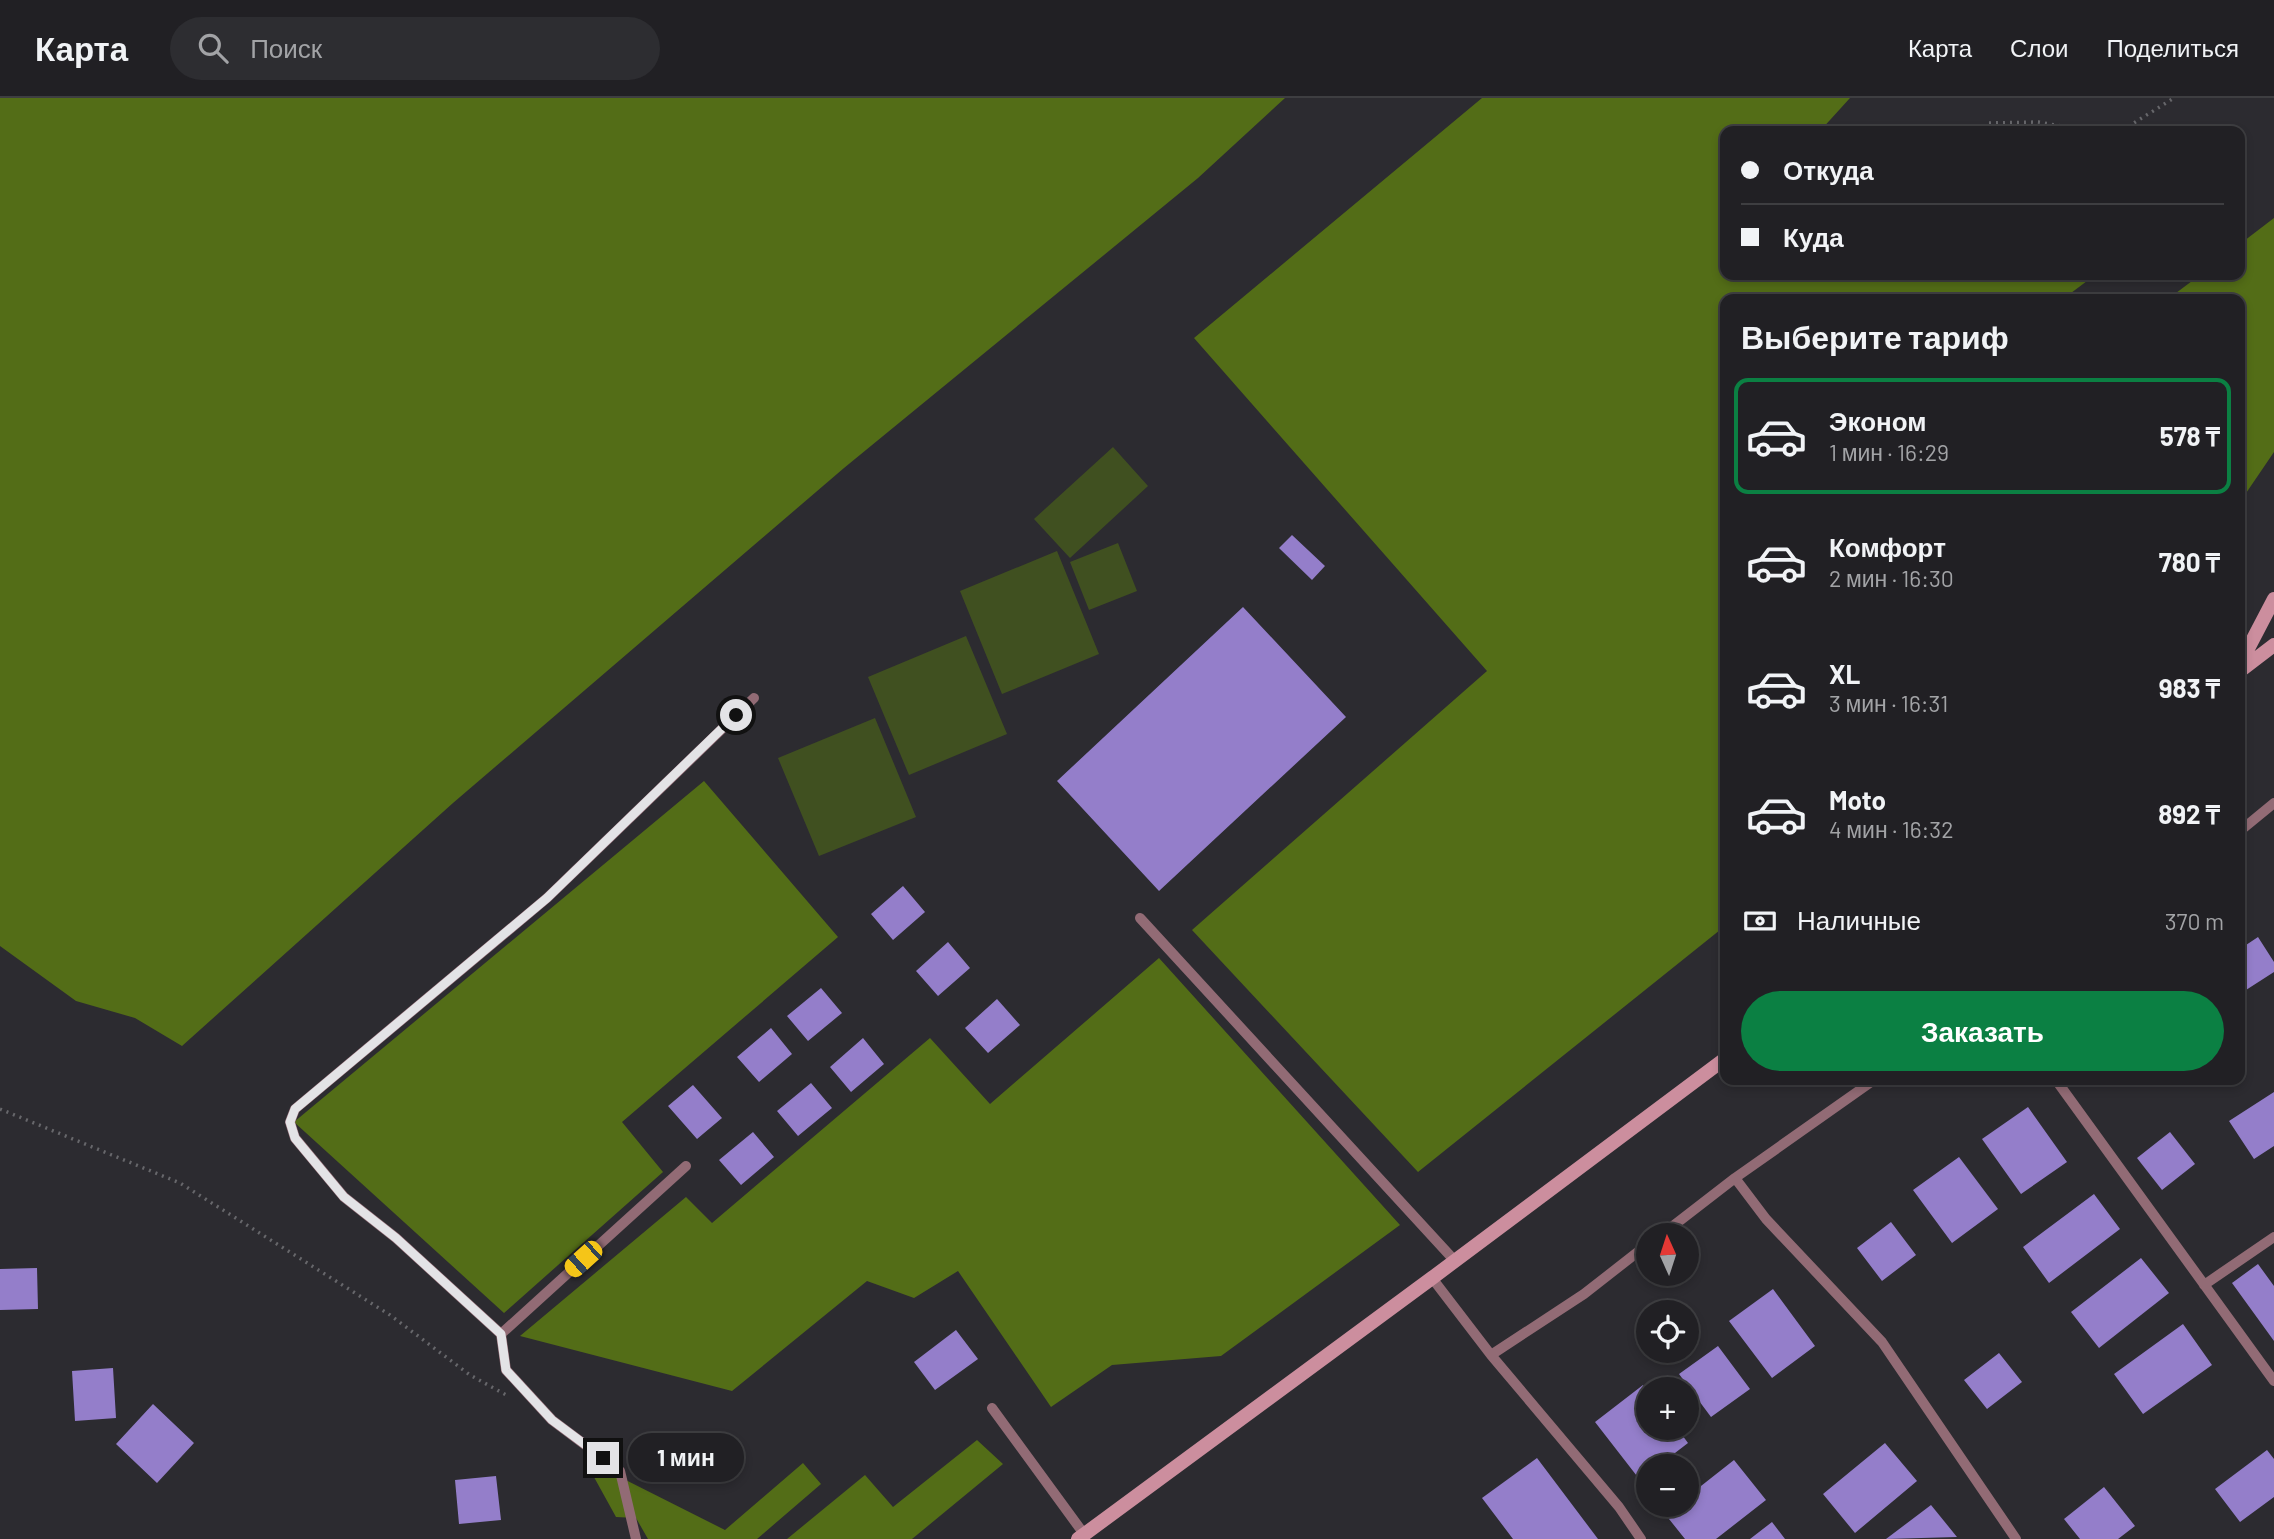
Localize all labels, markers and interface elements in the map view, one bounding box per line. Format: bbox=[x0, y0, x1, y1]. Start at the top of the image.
search box bbox=[170, 17, 660, 80]
text: Карта bbox=[35, 28, 128, 68]
icon: search bbox=[194, 29, 232, 67]
text: Поиск bbox=[250, 32, 322, 63]
text: Карта bbox=[1908, 33, 1972, 62]
text: Слои bbox=[2010, 33, 2068, 62]
text: Поделиться bbox=[2106, 33, 2239, 62]
text: Откуда bbox=[1783, 154, 1874, 185]
text: Куда bbox=[1783, 221, 1844, 252]
text: Выберите тариф bbox=[1741, 317, 2009, 355]
icon: car bbox=[1745, 405, 1808, 468]
text: Эконом bbox=[1829, 405, 1927, 436]
text: 578 ₸ bbox=[2160, 420, 2220, 451]
text: 1 мин · 16:29 bbox=[1829, 438, 1949, 466]
icon: car bbox=[1745, 531, 1808, 594]
text: Комфорт bbox=[1829, 531, 1946, 562]
text: 780 ₸ bbox=[2159, 546, 2220, 577]
text: 2 мин · 16:30 bbox=[1829, 564, 1954, 592]
icon: car bbox=[1745, 657, 1808, 720]
text: XL bbox=[1829, 658, 1860, 689]
text: 983 ₸ bbox=[2159, 672, 2220, 703]
text: 3 мин · 16:31 bbox=[1829, 689, 1948, 717]
route start bbox=[720, 699, 752, 731]
icon: car bbox=[1745, 783, 1808, 846]
text: Moto bbox=[1829, 784, 1886, 815]
text: 892 ₸ bbox=[2158, 798, 2220, 829]
text: 4 мин · 16:32 bbox=[1829, 815, 1954, 843]
icon: cash bbox=[1741, 902, 1779, 940]
text: Наличные bbox=[1797, 904, 1921, 935]
text: 370 m bbox=[2165, 907, 2224, 935]
button: Заказать bbox=[1741, 991, 2224, 1071]
north arrow bbox=[1636, 1223, 1699, 1286]
map controls bbox=[1636, 1223, 1699, 1517]
car bbox=[561, 1237, 606, 1281]
button: locate bbox=[1636, 1300, 1699, 1363]
button: + bbox=[1636, 1377, 1699, 1440]
callout: 1 мин bbox=[628, 1434, 743, 1482]
route end bbox=[587, 1442, 619, 1474]
text: 1 мин bbox=[657, 1443, 715, 1471]
button: − bbox=[1636, 1454, 1699, 1517]

